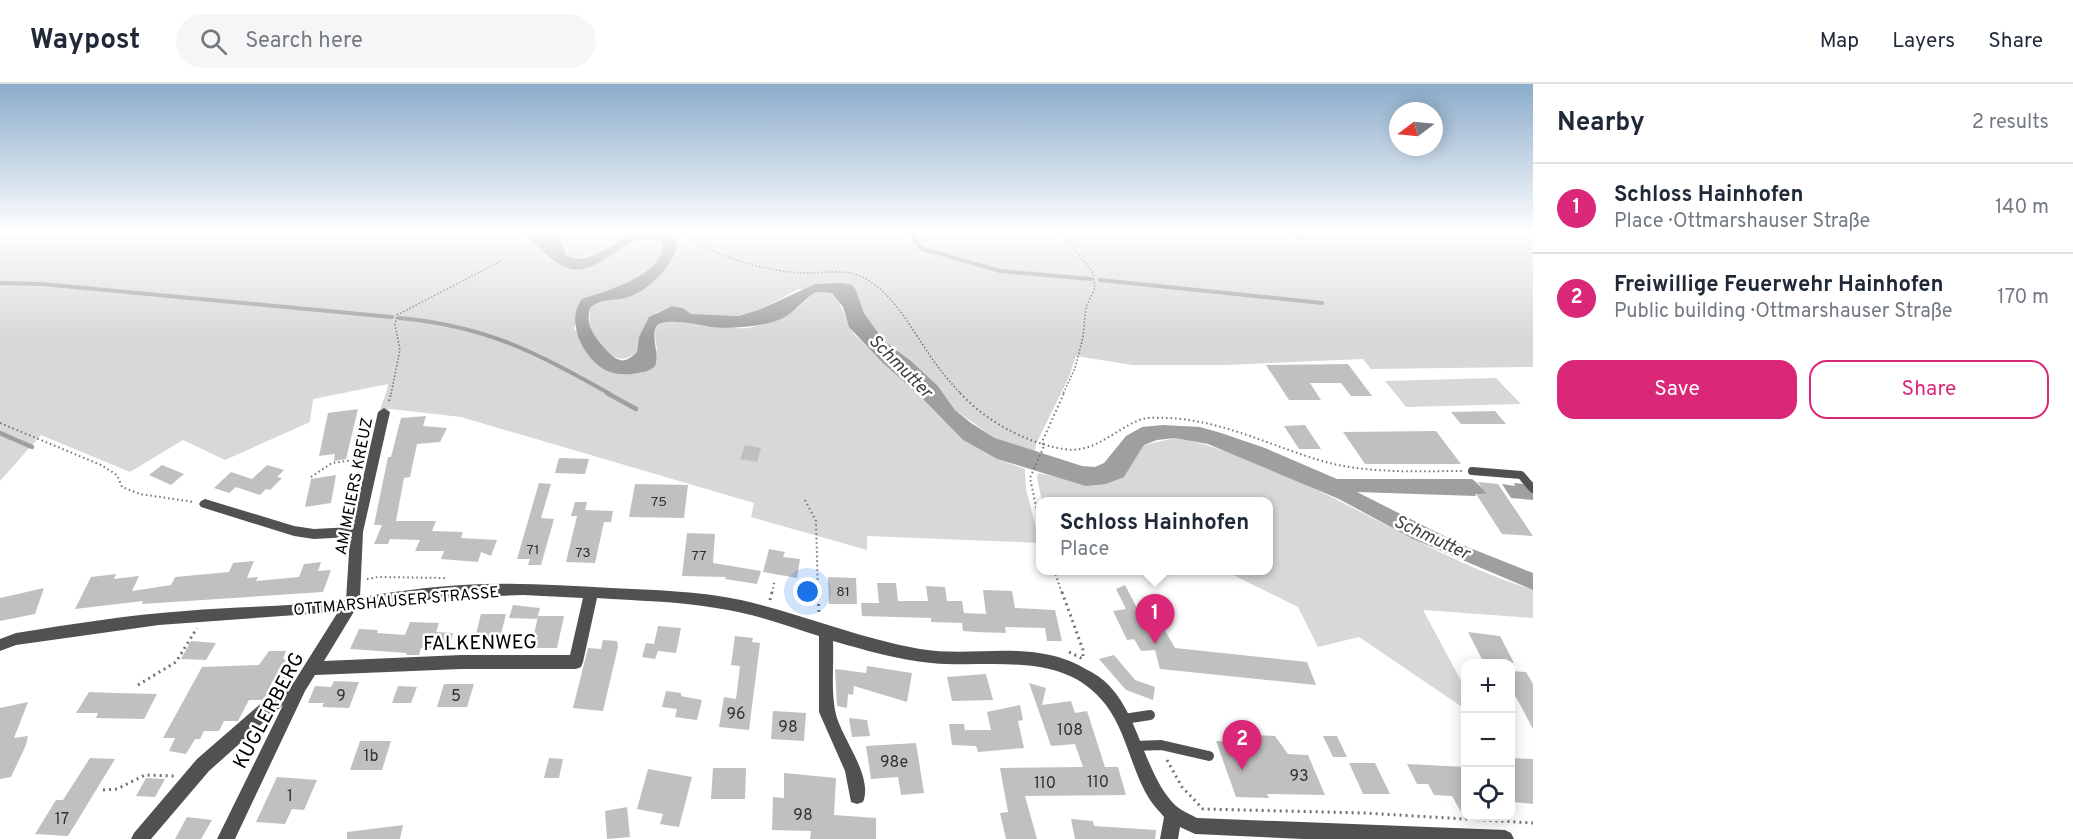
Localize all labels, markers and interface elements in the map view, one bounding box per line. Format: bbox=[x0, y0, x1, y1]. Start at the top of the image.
search box bbox=[176, 14, 596, 68]
text: Waypost bbox=[30, 23, 140, 59]
icon: search bbox=[197, 25, 230, 58]
text: Search here bbox=[245, 28, 363, 55]
text: Map bbox=[1820, 28, 1859, 55]
text: Layers bbox=[1892, 28, 1955, 55]
text: Share bbox=[1988, 28, 2043, 55]
north arrow bbox=[1389, 102, 1443, 156]
text: Nearby bbox=[1557, 107, 1645, 140]
text: 2 results bbox=[1972, 110, 2049, 136]
text: Schloss Hainhofen bbox=[1614, 182, 1804, 209]
text: 1 bbox=[1573, 195, 1581, 221]
text: 140 m bbox=[1995, 195, 2049, 221]
text: Place · Ottmarshauser Straße bbox=[1614, 209, 1870, 235]
text: Freiwillige Feuerwehr Hainhofen bbox=[1614, 272, 1944, 299]
text: 2 bbox=[1570, 285, 1583, 311]
text: 170 m bbox=[1997, 285, 2049, 311]
text: Public building · Ottmarshauser Straße bbox=[1614, 299, 1953, 325]
water label: Schmutter bbox=[863, 330, 938, 405]
button: Save bbox=[1557, 360, 1797, 419]
button: Share bbox=[1809, 360, 2049, 419]
street label: AM MEIERS KREUZ bbox=[332, 416, 378, 557]
house number: 75 bbox=[651, 494, 667, 511]
popup bbox=[1036, 497, 1273, 575]
text: Schloss Hainhofen bbox=[1060, 510, 1249, 537]
water label: Schmutter bbox=[1390, 511, 1475, 567]
text: Place bbox=[1060, 537, 1109, 563]
house number: 71 bbox=[527, 542, 539, 559]
house number: 73 bbox=[575, 545, 591, 562]
house number: 77 bbox=[691, 548, 707, 565]
your location bbox=[793, 577, 822, 606]
street label: OTTMARSHAUSER STRASSE bbox=[293, 583, 500, 621]
house number: 81 bbox=[836, 584, 850, 601]
pin: 1 bbox=[1136, 594, 1174, 644]
street label: FALKENWEG bbox=[423, 630, 537, 658]
street label: KUGLERBERG bbox=[228, 648, 311, 774]
map controls bbox=[1461, 659, 1515, 821]
button: + bbox=[1461, 659, 1515, 713]
house number: 9 bbox=[336, 687, 346, 707]
house number: 5 bbox=[451, 687, 461, 707]
house number: 96 bbox=[726, 705, 746, 725]
button: − bbox=[1461, 713, 1515, 767]
house number: 98 bbox=[778, 718, 798, 738]
pin: 2 bbox=[1222, 720, 1262, 770]
house number: 108 bbox=[1057, 721, 1083, 741]
house number: 1b bbox=[364, 747, 378, 767]
house number: 98e bbox=[880, 753, 908, 773]
house number: 93 bbox=[1289, 767, 1309, 787]
button: locate bbox=[1461, 767, 1515, 821]
house number: 110 bbox=[1087, 773, 1109, 793]
house number: 110 bbox=[1034, 774, 1056, 794]
house number: 1 bbox=[287, 787, 293, 807]
house number: 98 bbox=[793, 806, 813, 826]
house number: 17 bbox=[55, 810, 69, 830]

